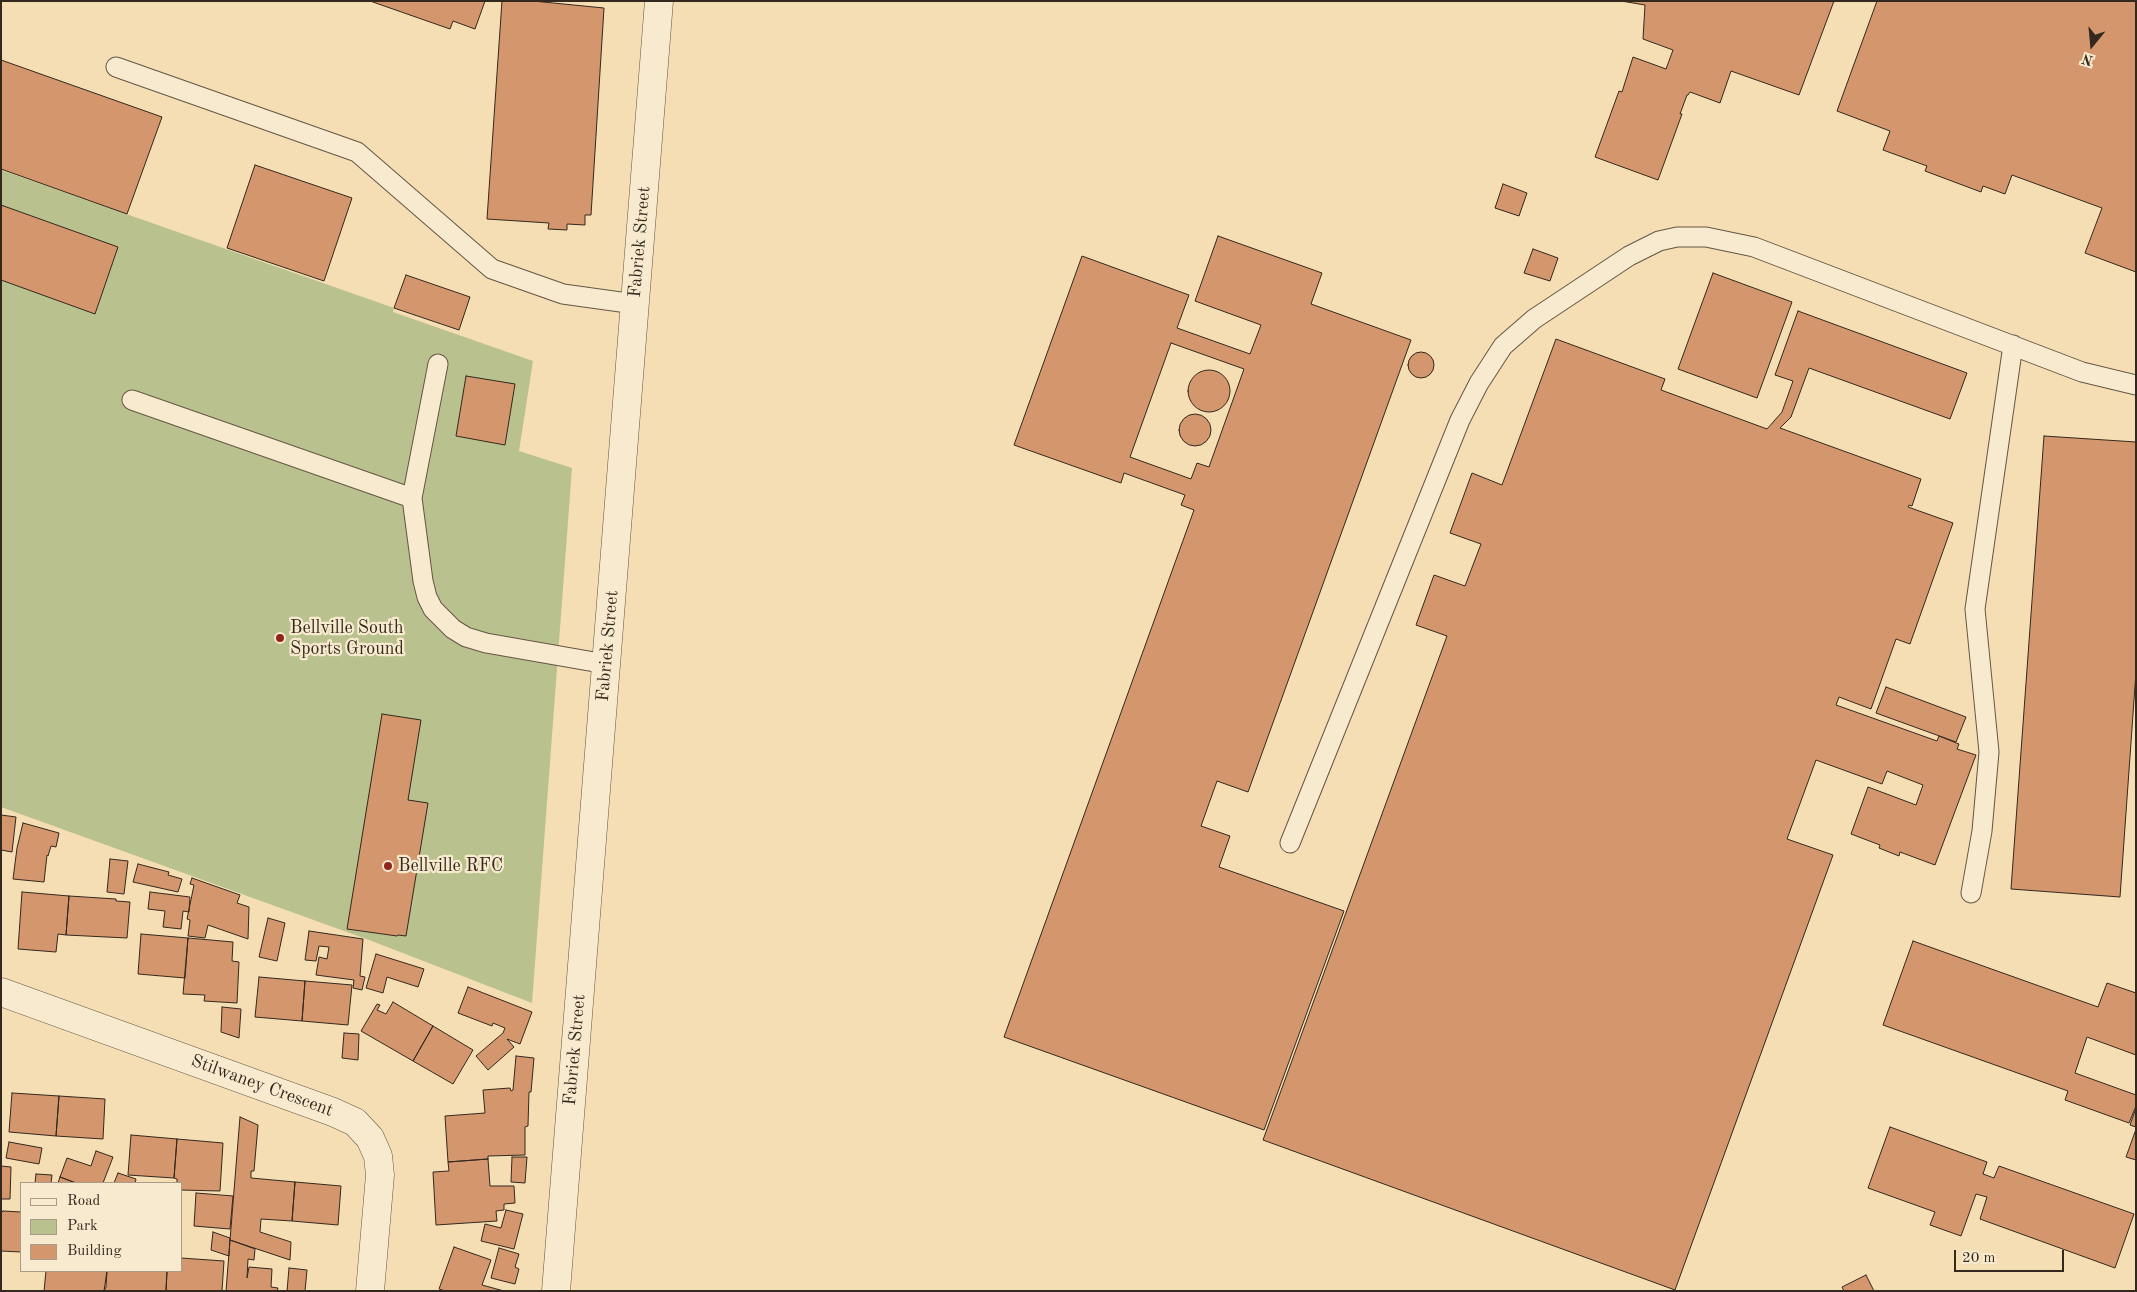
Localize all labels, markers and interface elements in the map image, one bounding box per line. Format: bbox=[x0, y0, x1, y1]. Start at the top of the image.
north arrow bbox=[2067, 20, 2117, 70]
text: N bbox=[2080, 51, 2095, 68]
street label: Fabriek Street bbox=[624, 185, 656, 299]
street label: Fabriek Street bbox=[592, 589, 624, 703]
place label: Bellville South Sports Ground bbox=[290, 617, 404, 660]
marker: Bellville South Sports Ground bbox=[274, 632, 286, 644]
place label: Bellville RFC bbox=[398, 855, 503, 877]
marker: Bellville RFC bbox=[382, 860, 394, 872]
street label: Fabriek Street bbox=[559, 993, 591, 1107]
street label: Stilwaney Crescent bbox=[188, 1050, 336, 1122]
legend bbox=[20, 1182, 182, 1272]
text: Road bbox=[67, 1194, 100, 1209]
text: Park bbox=[67, 1219, 98, 1234]
scale bar bbox=[1957, 1240, 2067, 1272]
text: Building bbox=[67, 1244, 122, 1259]
text: 20 m bbox=[1962, 1251, 1996, 1266]

